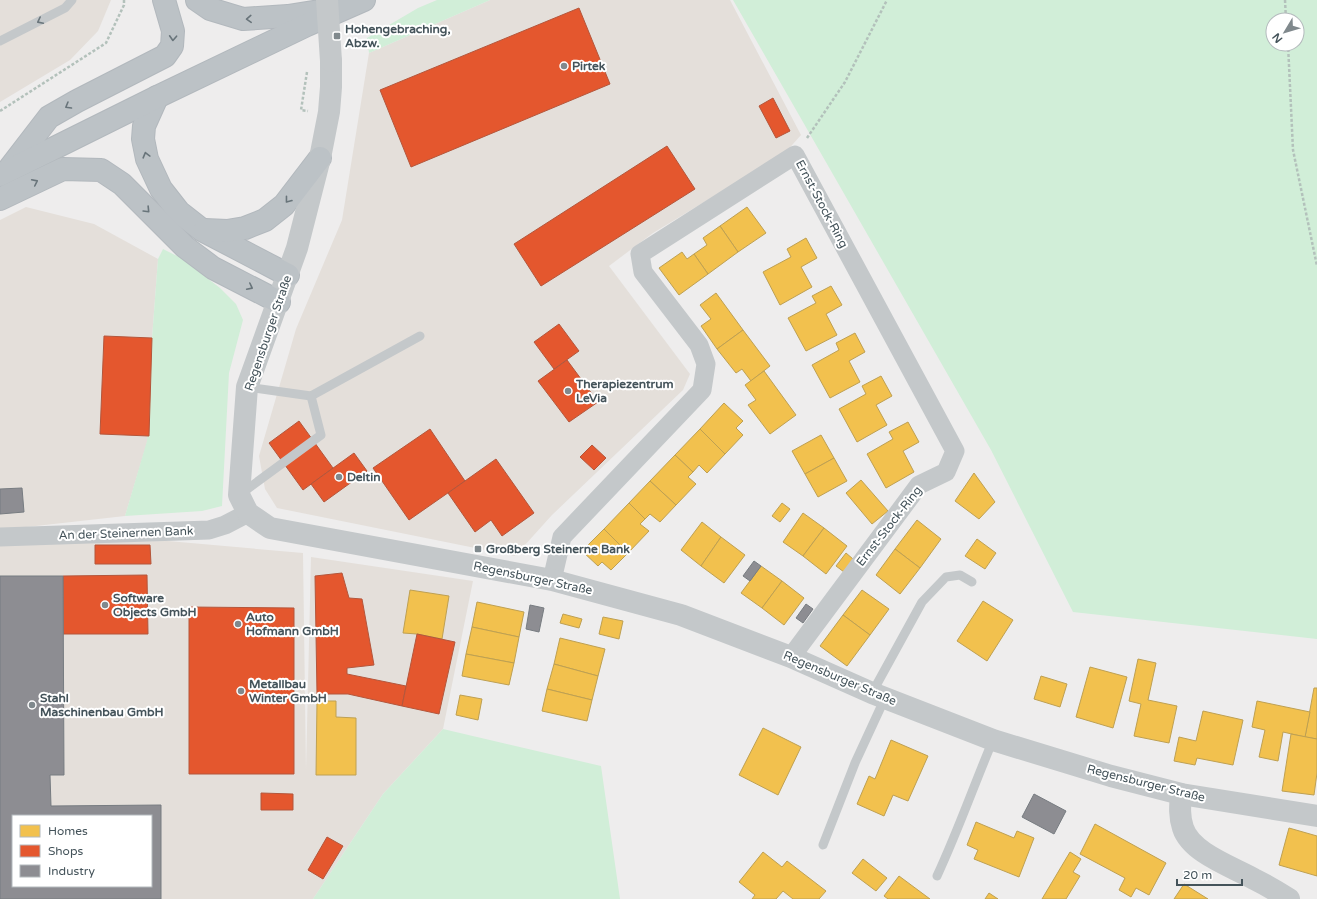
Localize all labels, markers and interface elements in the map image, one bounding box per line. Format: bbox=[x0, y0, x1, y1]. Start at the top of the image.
north arrow bbox=[1265, 12, 1305, 52]
one-way arrow bbox=[246, 14, 252, 23]
one-way arrow bbox=[37, 16, 44, 24]
place label: Hohengebraching, Abzw. bbox=[345, 22, 451, 50]
text: N bbox=[1270, 30, 1285, 45]
marker: Hohengebraching, Abzw. bbox=[332, 31, 342, 41]
one-way arrow bbox=[168, 35, 177, 41]
place label: Pirtek bbox=[572, 59, 606, 73]
marker: Pirtek bbox=[559, 61, 569, 71]
one-way arrow bbox=[65, 102, 72, 109]
one-way arrow bbox=[142, 152, 151, 159]
street label: Ernst-Stock-Ring bbox=[793, 158, 851, 250]
one-way arrow bbox=[31, 179, 38, 187]
one-way arrow bbox=[286, 196, 293, 203]
one-way arrow bbox=[142, 205, 150, 213]
street label: Regensburger Straße bbox=[242, 273, 294, 393]
one-way arrow bbox=[246, 282, 253, 290]
place label: Therapiezentrum LeVia bbox=[575, 377, 673, 405]
marker: Therapiezentrum LeVia bbox=[563, 386, 573, 396]
place label: Deltin bbox=[347, 470, 380, 484]
marker: Deltin bbox=[334, 472, 344, 482]
street label: Ernst-Stock-Ring bbox=[853, 483, 925, 569]
street label: An der Steinernen Bank bbox=[58, 524, 194, 542]
place label: Großberg Steinerne Bank bbox=[486, 542, 630, 557]
marker: Großberg Steinerne Bank bbox=[473, 544, 483, 554]
street label: Regensburger Straße bbox=[472, 559, 594, 597]
place label: Software Objects GmbH bbox=[113, 591, 196, 620]
marker: Software Objects GmbH bbox=[100, 600, 110, 610]
place label: Auto Hofmann GmbH bbox=[246, 610, 339, 638]
marker: Auto Hofmann GmbH bbox=[233, 619, 243, 629]
street label: Regensburger Straße bbox=[781, 648, 899, 708]
place label: Metallbau Winter GmbH bbox=[249, 677, 327, 705]
marker: Metallbau Winter GmbH bbox=[236, 686, 246, 696]
place label: Stahl Maschinenbau GmbH bbox=[40, 691, 163, 719]
marker: Stahl Maschinenbau GmbH bbox=[27, 700, 37, 710]
street label: Regensburger Straße bbox=[1085, 762, 1207, 805]
legend bbox=[12, 815, 152, 887]
text: Homes bbox=[48, 824, 88, 838]
text: Shops bbox=[48, 844, 83, 858]
scale bar bbox=[1177, 861, 1242, 887]
text: Industry bbox=[48, 864, 95, 878]
text: 20 m bbox=[1183, 868, 1212, 882]

